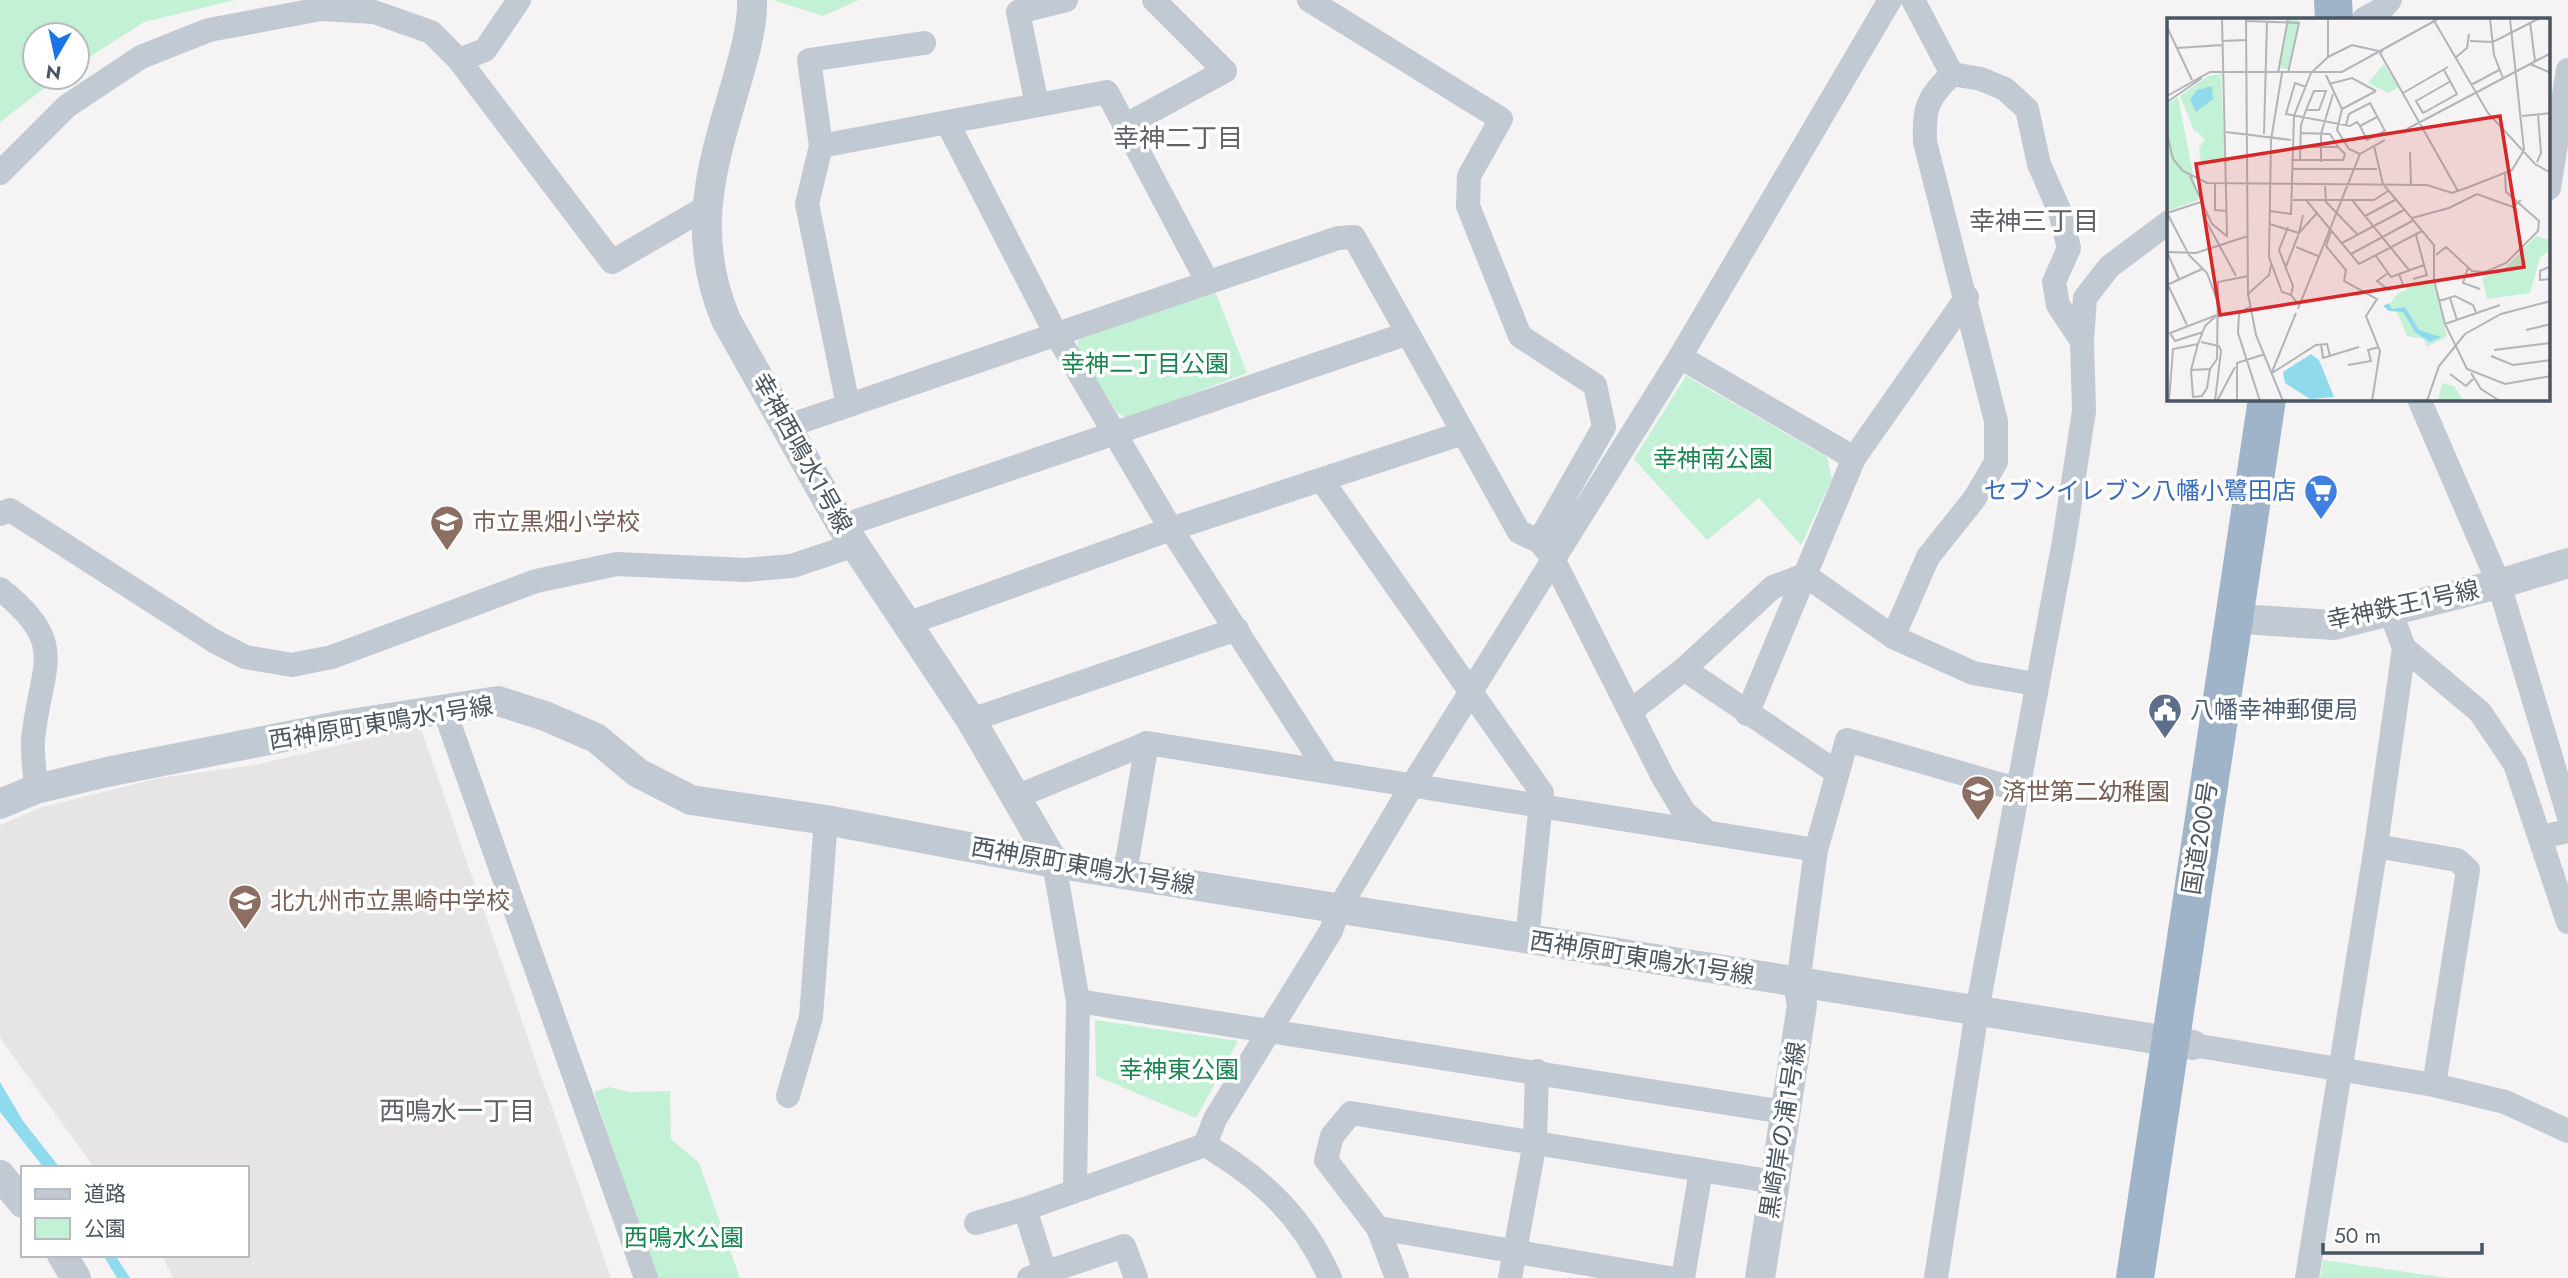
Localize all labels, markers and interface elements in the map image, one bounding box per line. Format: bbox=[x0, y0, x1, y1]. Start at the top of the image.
inset map bbox=[2167, 18, 2550, 401]
north arrow bbox=[21, 21, 91, 91]
text: N bbox=[44, 58, 63, 87]
district label: 幸神二丁目 bbox=[1113, 119, 1243, 157]
district label: 幸神三丁目 bbox=[1969, 202, 2099, 240]
park label: 幸神二丁目公園 bbox=[1061, 346, 1229, 381]
street label: 幸神西鳴水1号線 bbox=[744, 366, 861, 539]
park label: 幸神南公園 bbox=[1653, 441, 1773, 476]
supermarket icon: セブンイレブン八幡小鷺田店 bbox=[2302, 472, 2340, 521]
place label: セブンイレブン八幡小鷺田店 bbox=[1984, 473, 2296, 508]
school or university icon: 市立黒畑小学校 bbox=[428, 503, 466, 552]
place label: 市立黒畑小学校 bbox=[472, 504, 640, 539]
street label: 幸神鉄王1号線 bbox=[2324, 571, 2482, 638]
street label: 西神原町東鳴水1号線 bbox=[266, 687, 496, 758]
public building icon: 八幡幸神郵便局 bbox=[2146, 691, 2184, 740]
place label: 八幡幸神郵便局 bbox=[2190, 692, 2358, 727]
school or university icon: 済世第二幼稚園 bbox=[1959, 773, 1997, 822]
place label: 済世第二幼稚園 bbox=[2002, 774, 2170, 809]
street label: 国道200号 bbox=[2173, 779, 2226, 897]
street label: 西神原町東鳴水1号線 bbox=[968, 829, 1198, 902]
school or university icon: 北九州市立黒崎中学校 bbox=[226, 882, 264, 931]
place label: 北九州市立黒崎中学校 bbox=[270, 883, 510, 918]
street label: 西神原町東鳴水1号線 bbox=[1527, 922, 1757, 993]
street label: 黒崎岸の浦1号線 bbox=[1751, 1039, 1814, 1221]
park label: 幸神東公園 bbox=[1119, 1052, 1239, 1087]
district label: 西鳴水一丁目 bbox=[379, 1092, 535, 1130]
legend bbox=[21, 1166, 248, 1257]
text: 道路 bbox=[84, 1179, 126, 1209]
scale bar bbox=[2323, 1212, 2482, 1256]
text: 公園 bbox=[84, 1214, 126, 1244]
park label: 西鳴水公園 bbox=[624, 1220, 744, 1255]
text: 50 m bbox=[2334, 1221, 2381, 1251]

